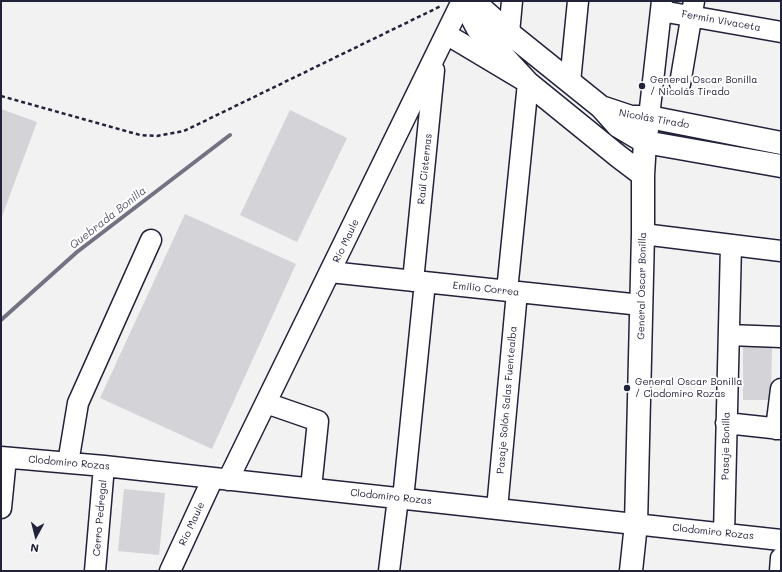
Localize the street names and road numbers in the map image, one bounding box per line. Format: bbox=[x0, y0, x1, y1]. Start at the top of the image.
street label: Fermín Vivaceta bbox=[680, 8, 762, 34]
street label: Nicolás Tirado bbox=[618, 107, 690, 131]
street label: Raúl Cisternas bbox=[415, 133, 435, 205]
street label: Río Maule bbox=[330, 217, 362, 265]
street label: General Óscar Bonilla bbox=[635, 232, 649, 340]
street label: Emilio Correa bbox=[452, 280, 520, 298]
street label: Pasaje Solón Salas Fuentealba bbox=[495, 326, 519, 474]
street label: Pasaje Bonilla bbox=[719, 412, 733, 480]
street label: Clodomiro Rozas bbox=[28, 453, 110, 473]
street label: Cerro Pedregal bbox=[91, 479, 109, 557]
street label: Clodomiro Rozas bbox=[350, 487, 432, 507]
street label: Río Maule bbox=[177, 500, 207, 548]
street label: Clodomiro Rozas bbox=[672, 522, 754, 542]

